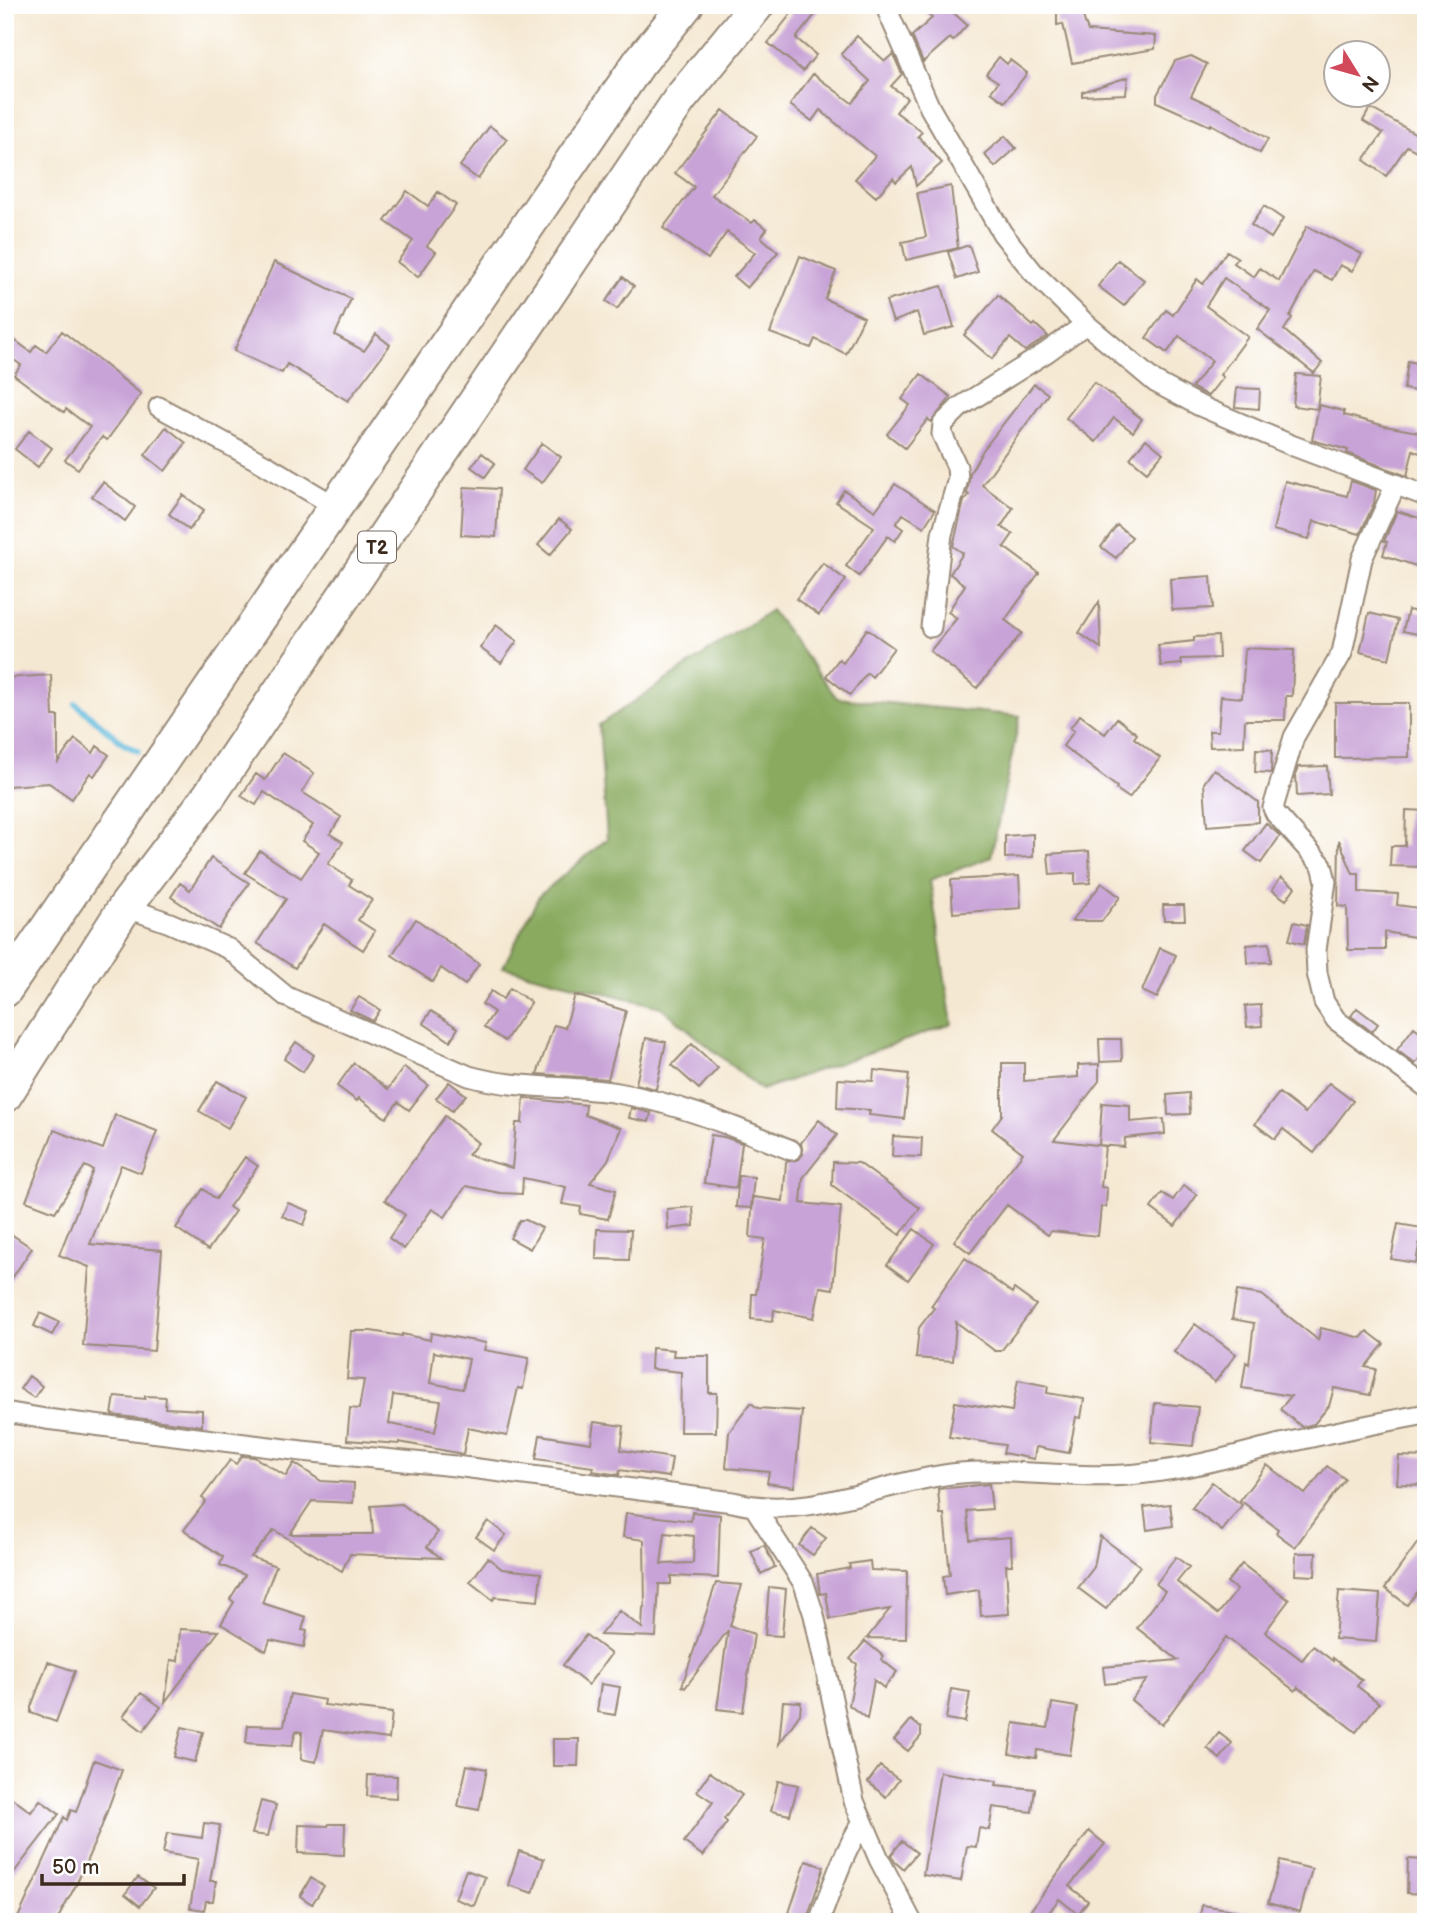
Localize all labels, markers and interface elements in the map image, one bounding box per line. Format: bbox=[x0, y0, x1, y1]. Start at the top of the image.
north arrow bbox=[1322, 38, 1392, 108]
text: N bbox=[1356, 71, 1383, 96]
road number: T2 bbox=[358, 532, 396, 562]
scale bar bbox=[42, 1843, 184, 1887]
text: 50 m bbox=[52, 1855, 99, 1880]

